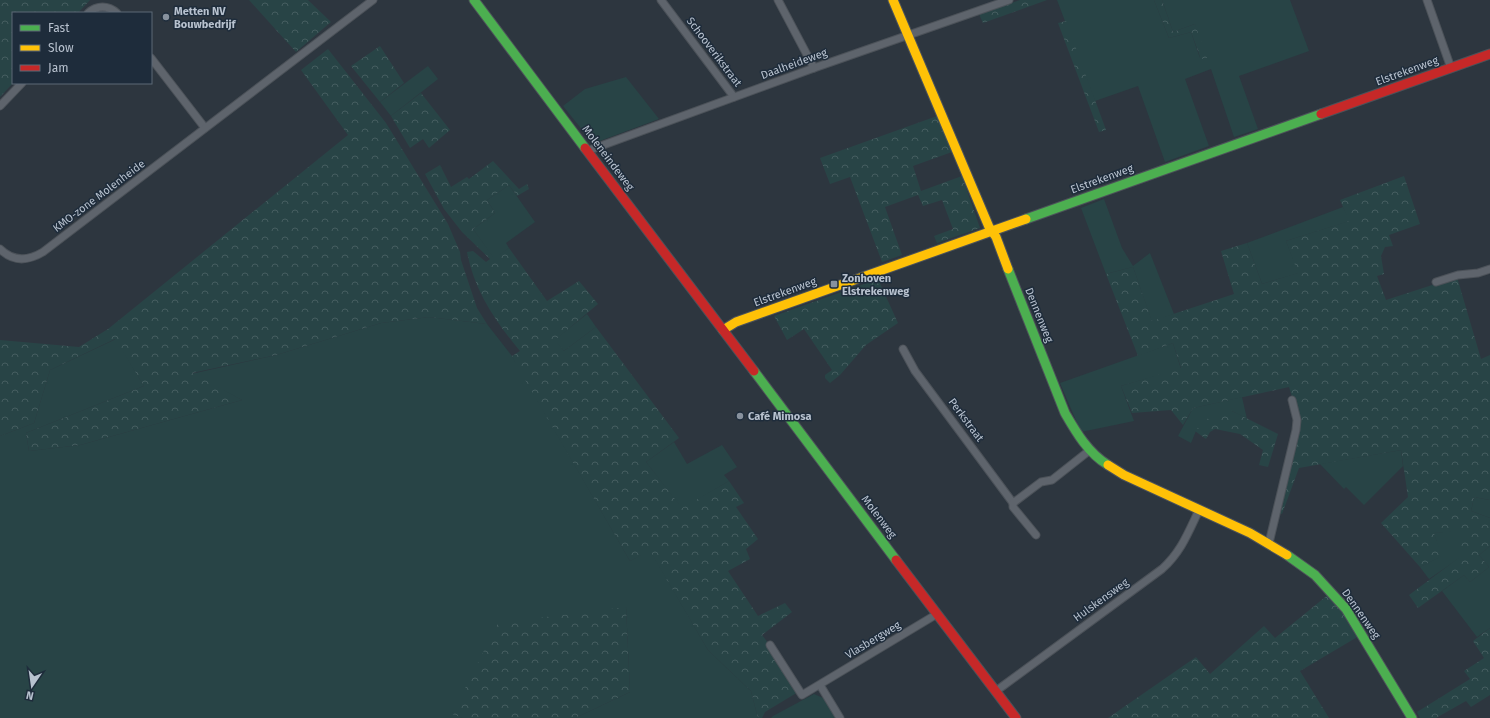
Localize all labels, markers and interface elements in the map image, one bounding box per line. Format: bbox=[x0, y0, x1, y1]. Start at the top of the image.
place label: Metten NV Bouwbedrijf bbox=[174, 5, 237, 31]
legend bbox=[12, 12, 152, 84]
marker: Metten NV Bouwbedrijf bbox=[161, 12, 171, 22]
street label: Schooverikstraat bbox=[684, 15, 744, 89]
text: Fast bbox=[48, 21, 70, 35]
text: Slow bbox=[48, 41, 74, 55]
street label: Daalheideweg bbox=[759, 46, 829, 82]
street label: Elstrekenweg bbox=[1374, 54, 1440, 88]
text: Jam bbox=[48, 61, 68, 75]
street label: Moleneindeweg bbox=[579, 123, 637, 193]
street label: KMO-zone Molenheide bbox=[50, 157, 148, 235]
street label: Elstrekenweg bbox=[1069, 162, 1135, 196]
place label: Zonhoven Elstrekenweg bbox=[842, 272, 910, 298]
street label: Elstrekenweg bbox=[752, 275, 818, 309]
marker: Zonhoven Elstrekenweg bbox=[829, 279, 839, 289]
street label: Dennenweg bbox=[1022, 286, 1056, 345]
street label: Perkstraat bbox=[946, 396, 986, 444]
place label: Café Mimosa bbox=[748, 410, 811, 423]
marker: Café Mimosa bbox=[735, 411, 745, 421]
street label: Molenweg bbox=[859, 493, 899, 541]
street label: Hulskensweg bbox=[1071, 576, 1131, 624]
street label: Dennenweg bbox=[1339, 587, 1383, 642]
street label: Vlasbergweg bbox=[843, 618, 903, 662]
north arrow bbox=[12, 666, 52, 706]
text: N bbox=[25, 688, 35, 702]

